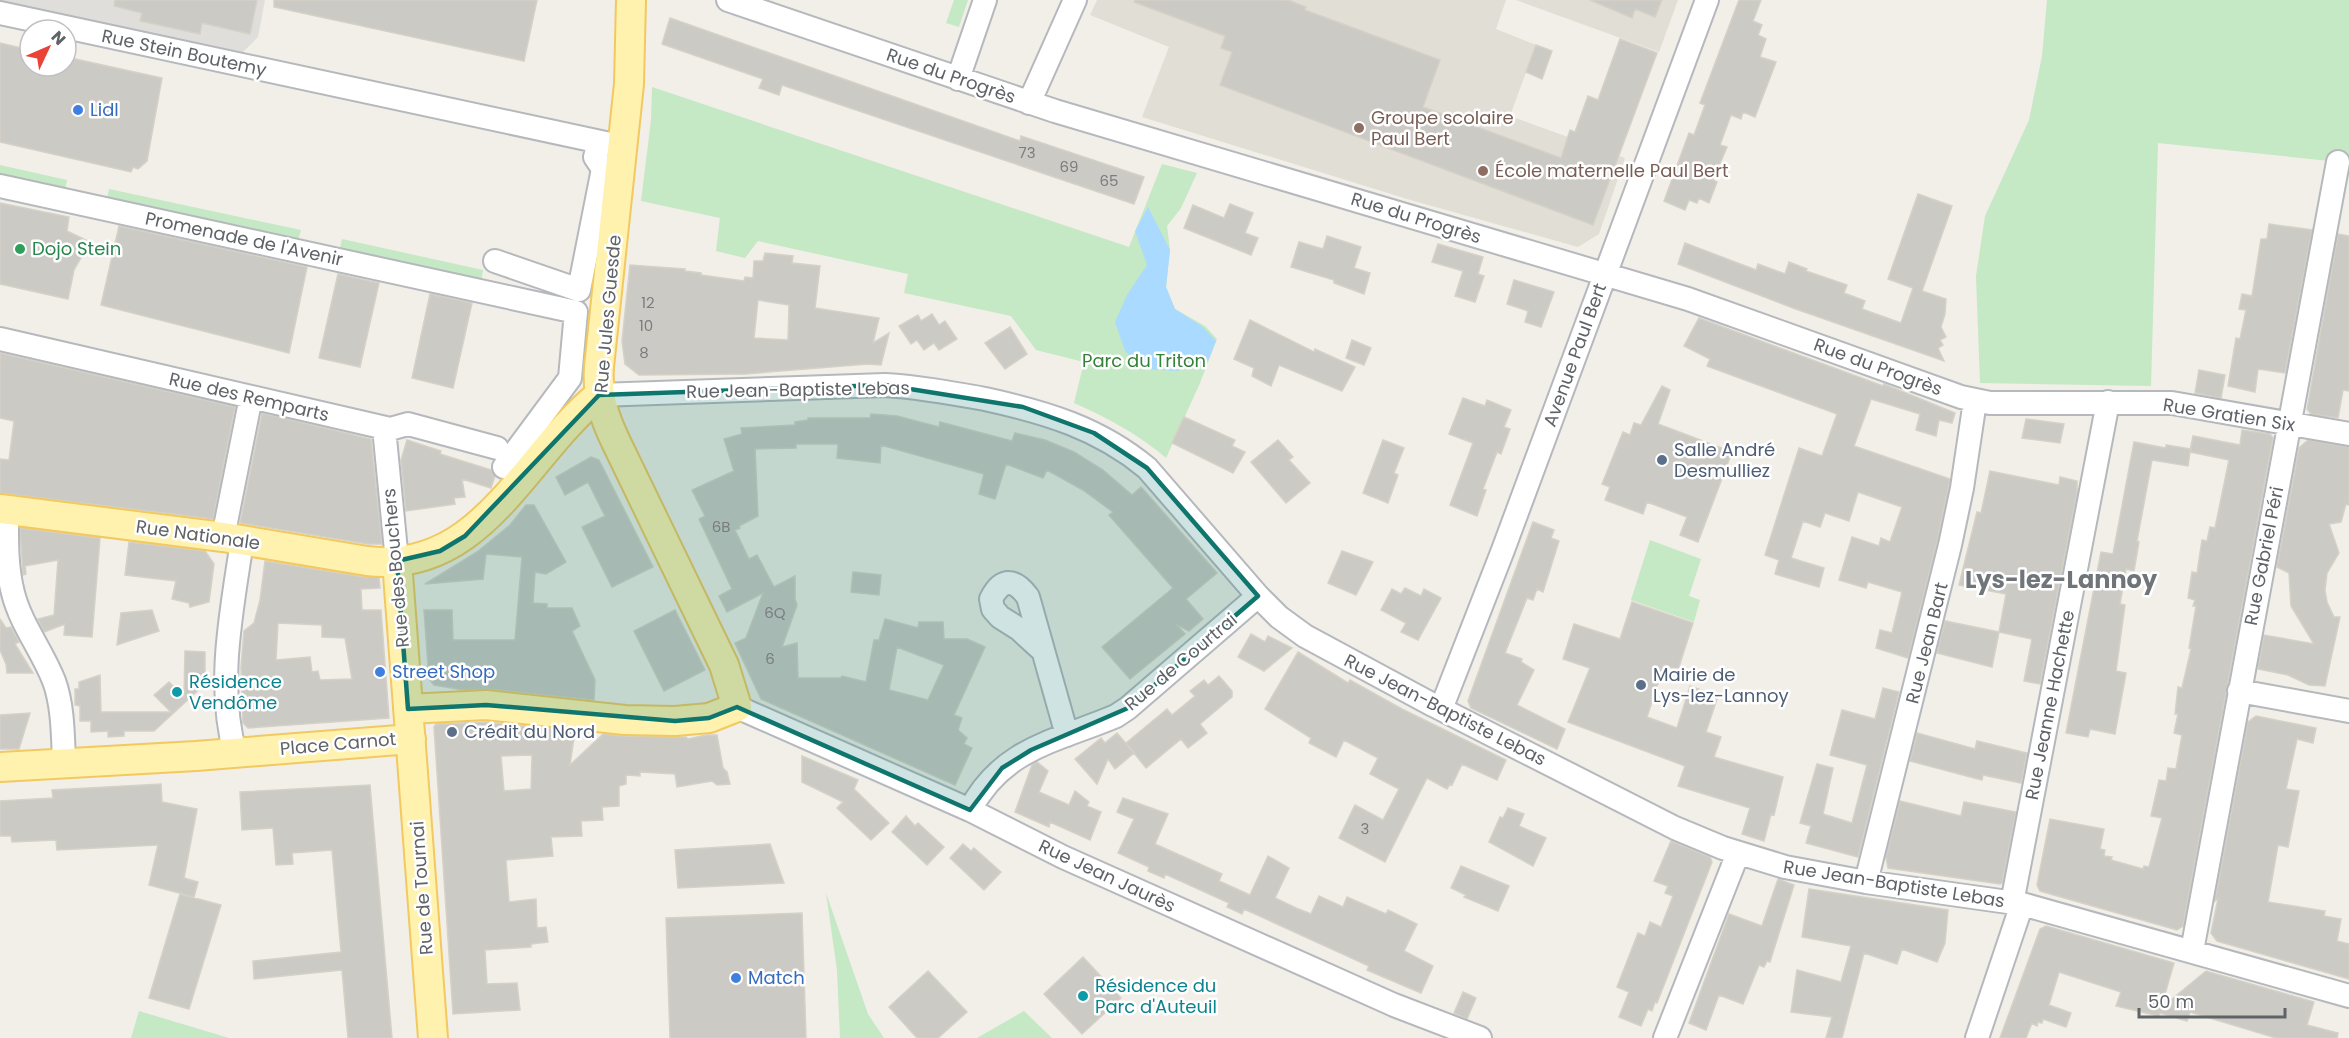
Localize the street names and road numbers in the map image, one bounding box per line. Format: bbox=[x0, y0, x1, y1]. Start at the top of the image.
street label: Rue Stein Boutemy bbox=[99, 23, 269, 82]
street label: Rue du Progrès bbox=[883, 42, 1019, 109]
street label: Rue du Progrès bbox=[1348, 186, 1484, 249]
street label: Promenade de l'Avenir bbox=[143, 205, 346, 272]
street label: Rue Jules Guesde bbox=[588, 234, 627, 394]
street label: Avenue Paul Bert bbox=[1537, 280, 1612, 430]
street label: Rue du Progrès bbox=[1810, 332, 1946, 401]
street label: Rue des Remparts bbox=[167, 366, 332, 427]
street label: Rue Jean-Baptiste Lebas bbox=[686, 375, 910, 404]
street label: Rue Gratien Six bbox=[2161, 392, 2297, 437]
street label: Rue Gabriel Péri bbox=[2238, 484, 2289, 628]
street label: Rue des Bouchers bbox=[376, 487, 415, 649]
street label: Rue Nationale bbox=[134, 513, 262, 556]
street label: Rue Jean Bart bbox=[1899, 580, 1954, 706]
street label: Rue de Courtrai bbox=[1119, 607, 1242, 716]
street label: Rue Jeanne Hachette bbox=[2019, 608, 2080, 802]
street label: Rue Jean-Baptiste Lebas bbox=[1340, 648, 1551, 771]
street label: Place Carnot bbox=[279, 726, 397, 761]
street label: Rue de Tournai bbox=[404, 820, 439, 956]
street label: Rue Jean Jaurès bbox=[1035, 833, 1180, 918]
street label: Rue Jean-Baptiste Lebas bbox=[1782, 854, 2006, 913]

